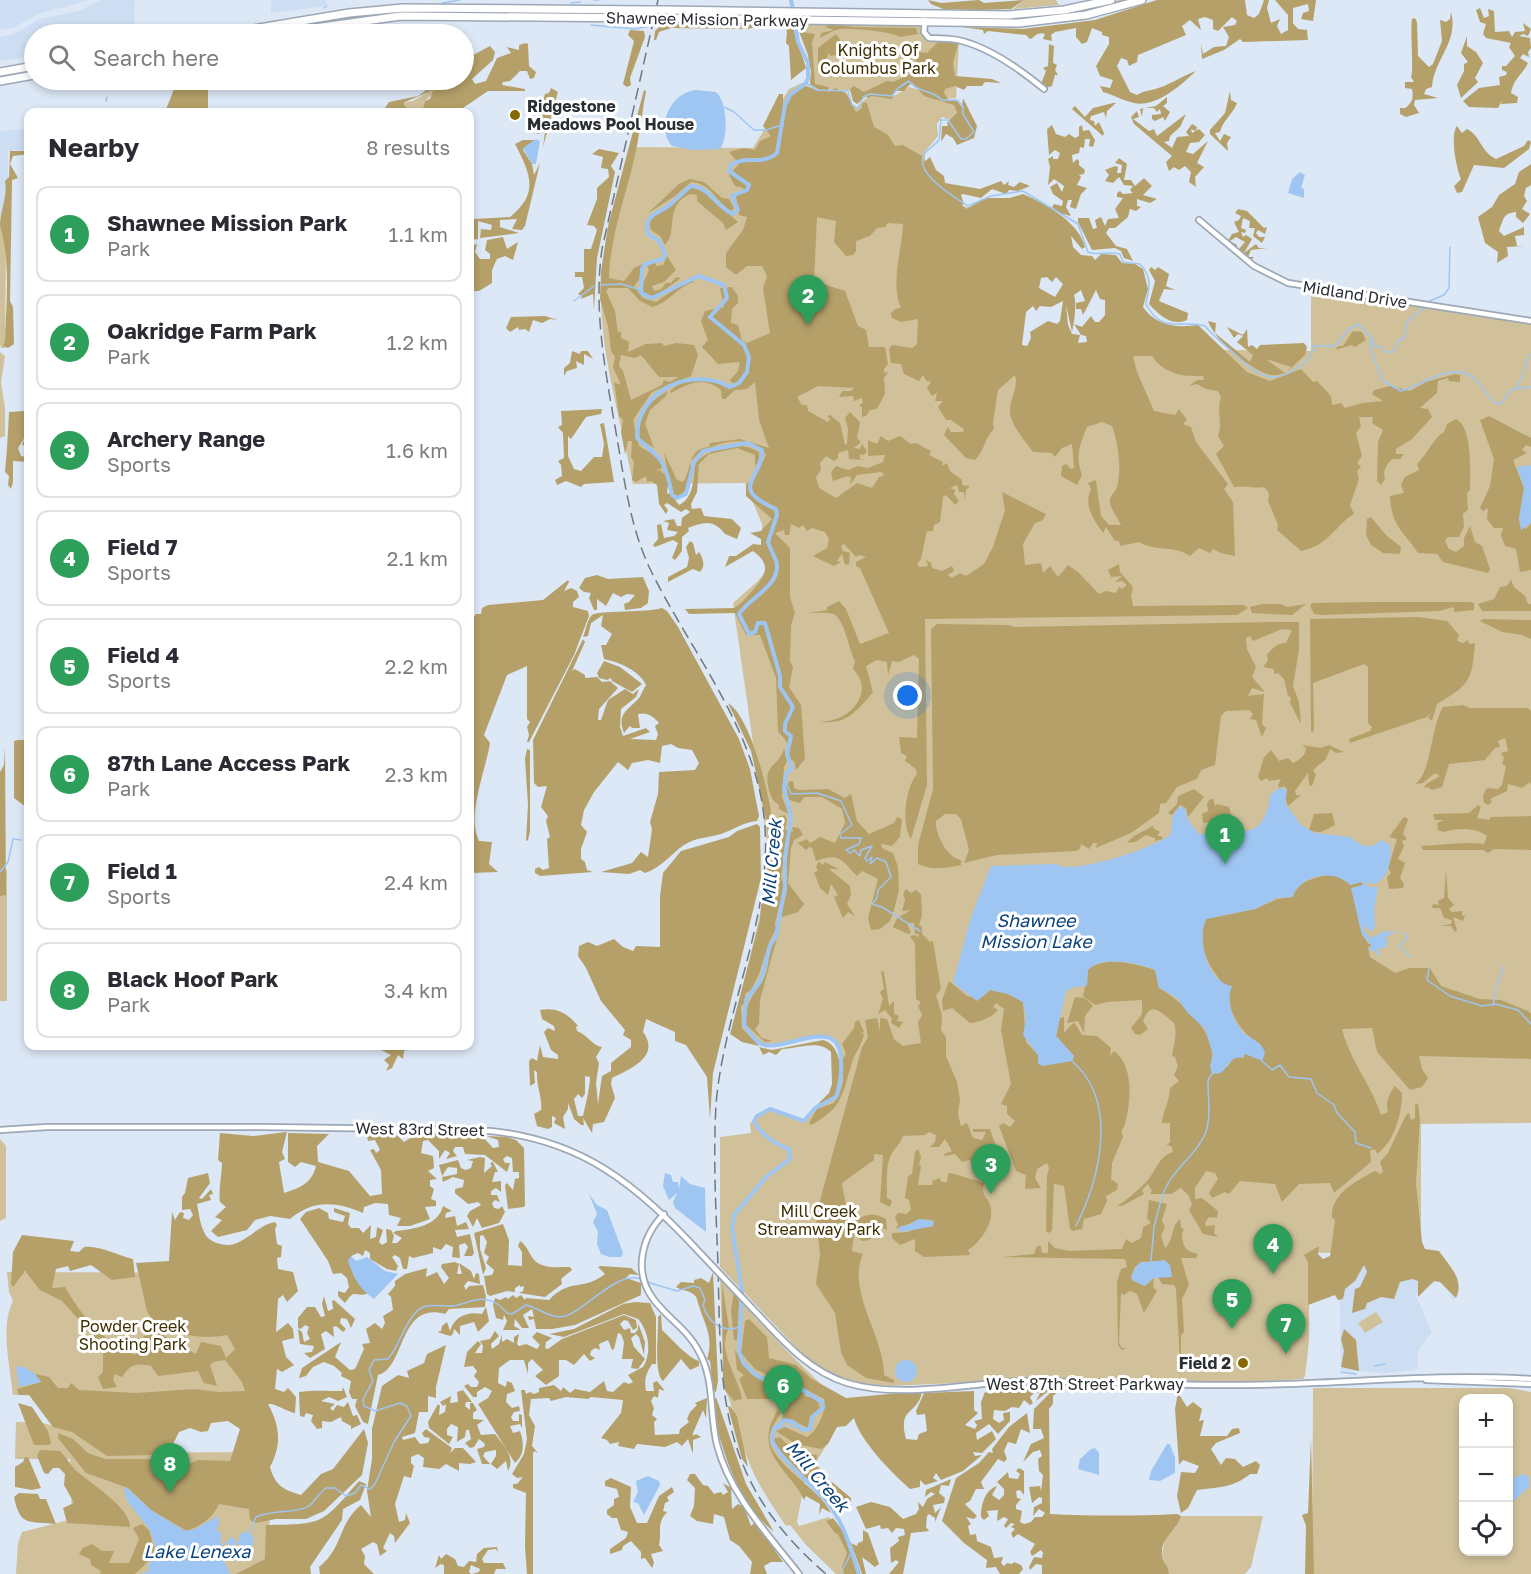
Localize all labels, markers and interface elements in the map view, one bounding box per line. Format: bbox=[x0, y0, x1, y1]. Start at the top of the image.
street label: Shawnee Mission Parkway bbox=[606, 7, 808, 31]
search box bbox=[24, 24, 474, 90]
park label: Knights Of Columbus Park bbox=[820, 40, 936, 78]
icon: search bbox=[45, 41, 78, 74]
text: Search here bbox=[93, 44, 219, 71]
place label: Ridgestone Meadows Pool House bbox=[527, 96, 694, 134]
marker: Ridgestone Meadows Pool House bbox=[508, 108, 522, 122]
text: Nearby bbox=[48, 132, 139, 163]
text: 8 results bbox=[366, 135, 450, 159]
text: Shawnee Mission Park bbox=[107, 209, 347, 236]
text: 1 bbox=[64, 222, 75, 246]
text: 1.1 km bbox=[389, 222, 448, 246]
text: Park bbox=[107, 236, 150, 260]
pin: 2 bbox=[788, 276, 828, 325]
street label: Midland Drive bbox=[1301, 276, 1409, 312]
text: Oakridge Farm Park bbox=[107, 317, 317, 344]
text: 2 bbox=[63, 330, 76, 354]
text: 1.2 km bbox=[387, 330, 448, 354]
text: Park bbox=[107, 344, 150, 368]
text: Archery Range bbox=[107, 425, 265, 452]
text: 3 bbox=[63, 438, 76, 462]
text: 1.6 km bbox=[386, 438, 448, 462]
text: Sports bbox=[107, 452, 171, 476]
text: Field 7 bbox=[107, 533, 177, 560]
text: 4 bbox=[63, 546, 76, 570]
text: 2.1 km bbox=[387, 546, 448, 570]
text: Sports bbox=[107, 560, 171, 584]
text: Field 4 bbox=[107, 641, 179, 668]
text: 5 bbox=[63, 654, 76, 678]
text: 2.2 km bbox=[385, 654, 448, 678]
text: Sports bbox=[107, 668, 171, 692]
your location bbox=[893, 681, 922, 710]
text: 87th Lane Access Park bbox=[107, 749, 350, 776]
text: 6 bbox=[63, 762, 76, 786]
text: 2.3 km bbox=[385, 762, 448, 786]
text: Park bbox=[107, 776, 150, 800]
pin: 1 bbox=[1206, 814, 1244, 864]
water label: Mill Creek bbox=[756, 816, 786, 906]
text: Field 1 bbox=[107, 857, 177, 884]
text: 7 bbox=[64, 870, 75, 894]
text: 2.4 km bbox=[384, 870, 448, 894]
text: Sports bbox=[107, 884, 171, 908]
water label: Shawnee Mission Lake bbox=[980, 909, 1093, 952]
text: Black Hoof Park bbox=[107, 965, 279, 992]
text: 8 bbox=[63, 978, 76, 1002]
text: 3.4 km bbox=[384, 978, 448, 1002]
text: Park bbox=[107, 992, 150, 1016]
street label: West 83rd Street bbox=[355, 1118, 485, 1140]
pin: 3 bbox=[972, 1144, 1010, 1194]
park label: Mill Creek Streamway Park bbox=[757, 1201, 881, 1239]
pin: 4 bbox=[1254, 1224, 1292, 1274]
pin: 5 bbox=[1212, 1280, 1252, 1329]
pin: 7 bbox=[1266, 1304, 1306, 1354]
park label: Powder Creek Shooting Park bbox=[79, 1316, 187, 1354]
place label: Field 2 bbox=[1179, 1353, 1231, 1373]
marker: Field 2 bbox=[1236, 1356, 1250, 1370]
pin: 6 bbox=[764, 1366, 802, 1415]
street label: West 87th Street Parkway bbox=[986, 1374, 1184, 1394]
map controls bbox=[1459, 1394, 1513, 1556]
button: + bbox=[1459, 1394, 1513, 1448]
water label: Mill Creek bbox=[782, 1436, 855, 1518]
pin: 8 bbox=[150, 1444, 190, 1493]
button: − bbox=[1459, 1448, 1513, 1502]
button: locate bbox=[1459, 1502, 1513, 1556]
water label: Lake Lenexa bbox=[144, 1540, 251, 1562]

